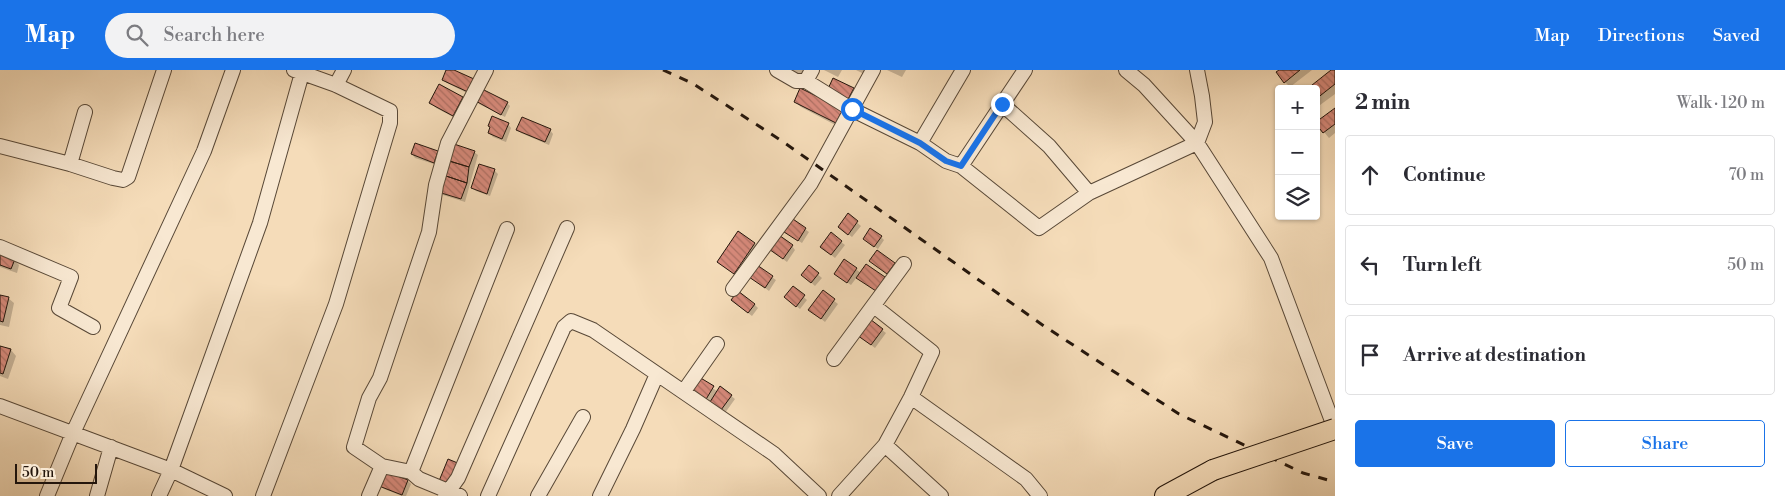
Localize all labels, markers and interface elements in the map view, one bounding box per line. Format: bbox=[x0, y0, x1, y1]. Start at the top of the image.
search box bbox=[105, 13, 455, 58]
text: Map bbox=[25, 20, 75, 50]
icon: search bbox=[123, 21, 151, 49]
text: Search here bbox=[163, 23, 265, 47]
text: Map bbox=[1534, 24, 1570, 47]
text: Directions bbox=[1598, 24, 1685, 47]
text: Saved bbox=[1713, 24, 1760, 47]
map controls bbox=[1275, 85, 1320, 220]
button: + bbox=[1275, 85, 1320, 130]
text: 2 min bbox=[1355, 90, 1410, 116]
route end bbox=[991, 93, 1014, 116]
text: Walk · 120 m bbox=[1677, 93, 1765, 113]
route start bbox=[841, 98, 864, 121]
button: − bbox=[1275, 130, 1320, 175]
icon: ahead bbox=[1356, 161, 1384, 189]
text: Continue bbox=[1403, 163, 1486, 187]
text: 70 m bbox=[1728, 165, 1764, 185]
button: layers bbox=[1275, 175, 1320, 220]
icon: left bbox=[1356, 251, 1384, 279]
text: Turn left bbox=[1403, 253, 1482, 277]
text: 50 m bbox=[1727, 255, 1764, 275]
icon: arrive bbox=[1356, 341, 1384, 369]
text: Arrive at destination bbox=[1403, 343, 1586, 367]
button: Save bbox=[1355, 420, 1555, 467]
button: Share bbox=[1565, 420, 1765, 467]
scale bar bbox=[15, 461, 98, 484]
text: 50 m bbox=[22, 464, 54, 482]

